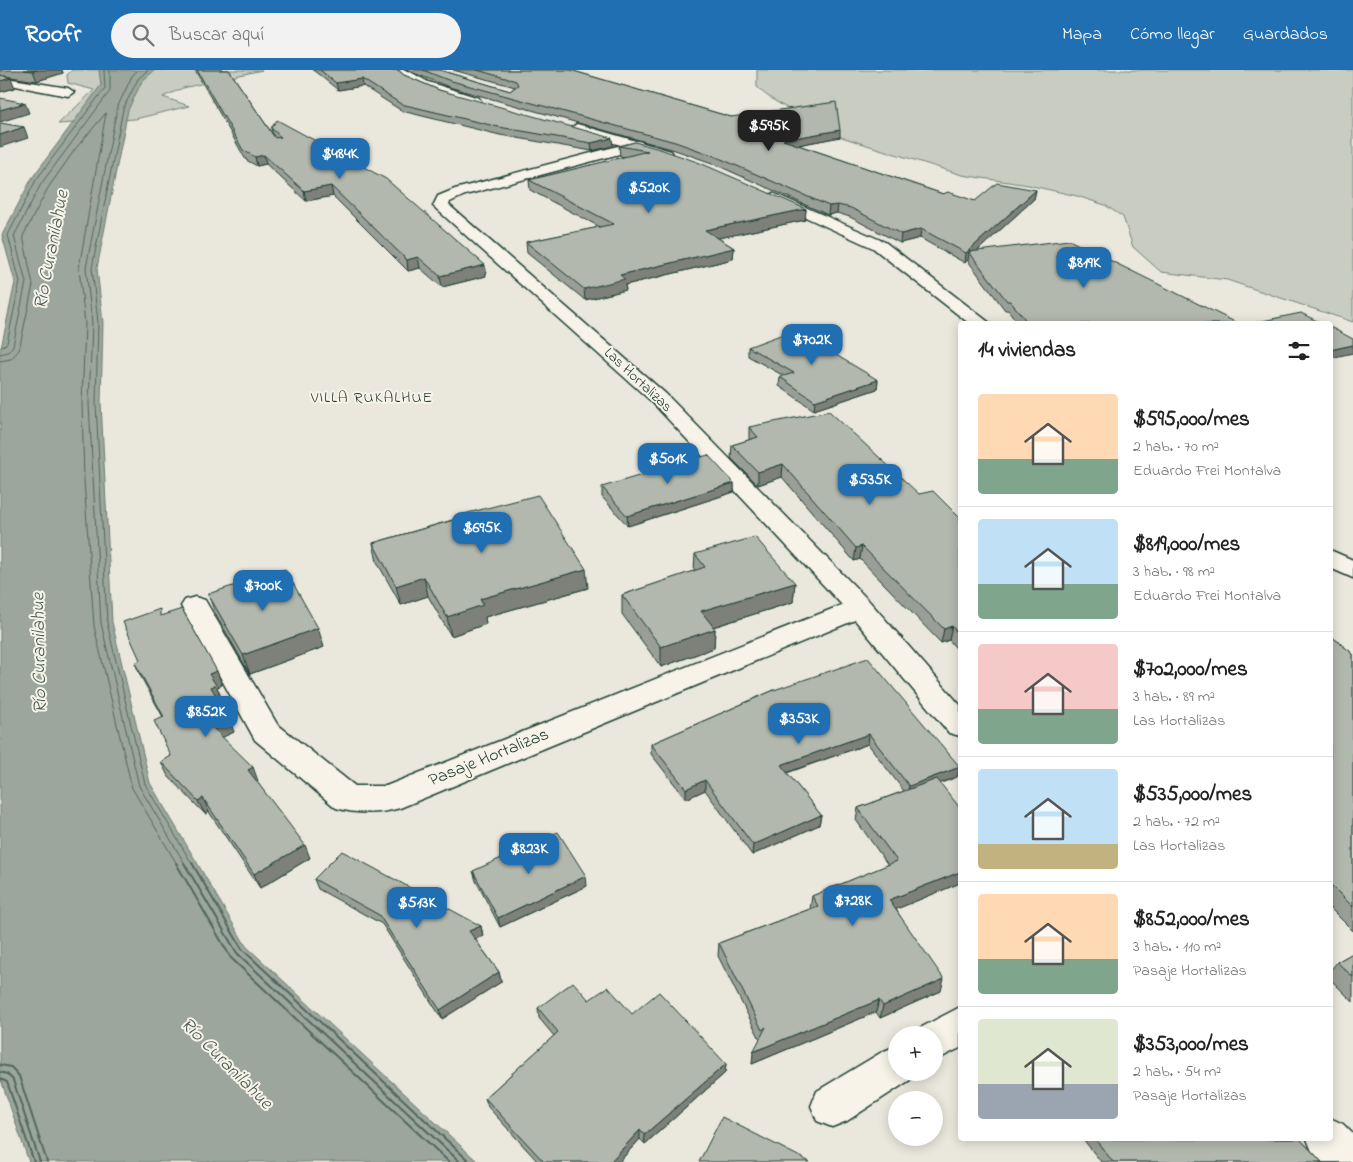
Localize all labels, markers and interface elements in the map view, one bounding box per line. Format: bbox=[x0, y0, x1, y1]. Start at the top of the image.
search box bbox=[111, 13, 461, 58]
text: Roofr bbox=[25, 18, 81, 53]
icon: search bbox=[129, 21, 157, 49]
text: Buscar aquí bbox=[169, 22, 264, 49]
text: Mapa bbox=[1062, 22, 1102, 48]
text: Cómo llegar bbox=[1130, 22, 1215, 48]
text: Guardados bbox=[1243, 22, 1328, 48]
pin: $595K bbox=[734, 109, 804, 152]
text: $595K bbox=[749, 114, 789, 138]
pin: $484K bbox=[305, 138, 375, 180]
text: $484K bbox=[322, 142, 358, 166]
pin: $520K bbox=[614, 172, 684, 214]
text: $520K bbox=[628, 176, 670, 200]
water label: Río Curanilahue bbox=[27, 187, 77, 312]
pin: $819K bbox=[1049, 246, 1119, 289]
text: $819K bbox=[1067, 251, 1101, 275]
pin: $702K bbox=[777, 324, 847, 366]
text: $702K bbox=[793, 328, 831, 352]
text: 14 viviendas bbox=[978, 336, 1076, 366]
icon: filters bbox=[1285, 337, 1313, 365]
street label: Las Hortalizas bbox=[599, 342, 677, 418]
district label: VILLA RUKALHUE bbox=[310, 386, 433, 410]
text: $595,000/mes bbox=[1133, 405, 1250, 435]
icon: home bbox=[1018, 414, 1078, 474]
text: 2 hab. · 70 m² bbox=[1133, 435, 1219, 459]
pin: $501K bbox=[633, 442, 703, 485]
text: $501K bbox=[649, 447, 687, 471]
text: Eduardo Frei Montalva bbox=[1133, 459, 1281, 483]
pin: $535K bbox=[835, 464, 905, 506]
text: $535K bbox=[849, 468, 891, 492]
pin: $695K bbox=[447, 512, 517, 554]
text: $695K bbox=[463, 516, 501, 540]
text: $819,000/mes bbox=[1133, 530, 1240, 560]
icon: home bbox=[1018, 539, 1078, 599]
text: 3 hab. · 98 m² bbox=[1133, 560, 1215, 584]
pin: $700K bbox=[228, 570, 298, 612]
text: $700K bbox=[244, 574, 282, 598]
text: Eduardo Frei Montalva bbox=[1133, 584, 1281, 608]
water label: Río Curanilahue bbox=[25, 591, 55, 713]
text: $702,000/mes bbox=[1133, 655, 1248, 685]
icon: home bbox=[1018, 664, 1078, 724]
text: 3 hab. · 89 m² bbox=[1133, 685, 1215, 709]
pin: $852K bbox=[171, 696, 241, 738]
text: $852K bbox=[186, 700, 226, 724]
pin: $353K bbox=[764, 702, 834, 745]
text: $353K bbox=[779, 707, 819, 731]
text: Las Hortalizas bbox=[1133, 709, 1225, 733]
street label: Pasaje Hortalizas bbox=[425, 722, 553, 794]
text: $535,000/mes bbox=[1133, 780, 1252, 810]
icon: home bbox=[1018, 789, 1078, 849]
text: 2 hab. · 72 m² bbox=[1133, 810, 1220, 834]
pin: $823K bbox=[494, 832, 564, 875]
text: Las Hortalizas bbox=[1133, 834, 1225, 858]
text: $823K bbox=[510, 837, 548, 861]
pin: $728K bbox=[818, 884, 888, 927]
pin: $513K bbox=[382, 886, 452, 929]
text: $728K bbox=[834, 889, 872, 913]
text: $513K bbox=[398, 891, 436, 915]
text: $852,000/mes bbox=[1133, 905, 1250, 935]
icon: home bbox=[1018, 914, 1078, 974]
text: 3 hab. · 110 m² bbox=[1133, 935, 1221, 959]
text: Pasaje Hortalizas bbox=[1133, 959, 1247, 983]
water label: Río Curanilahue bbox=[174, 1012, 279, 1117]
map controls bbox=[888, 1026, 943, 1146]
button: + bbox=[888, 1026, 943, 1081]
text: $353,000/mes bbox=[1133, 1030, 1249, 1060]
icon: home bbox=[1018, 1039, 1078, 1099]
text: 2 hab. · 54 m² bbox=[1133, 1060, 1221, 1084]
text: Pasaje Hortalizas bbox=[1133, 1084, 1247, 1108]
button: − bbox=[888, 1091, 943, 1146]

